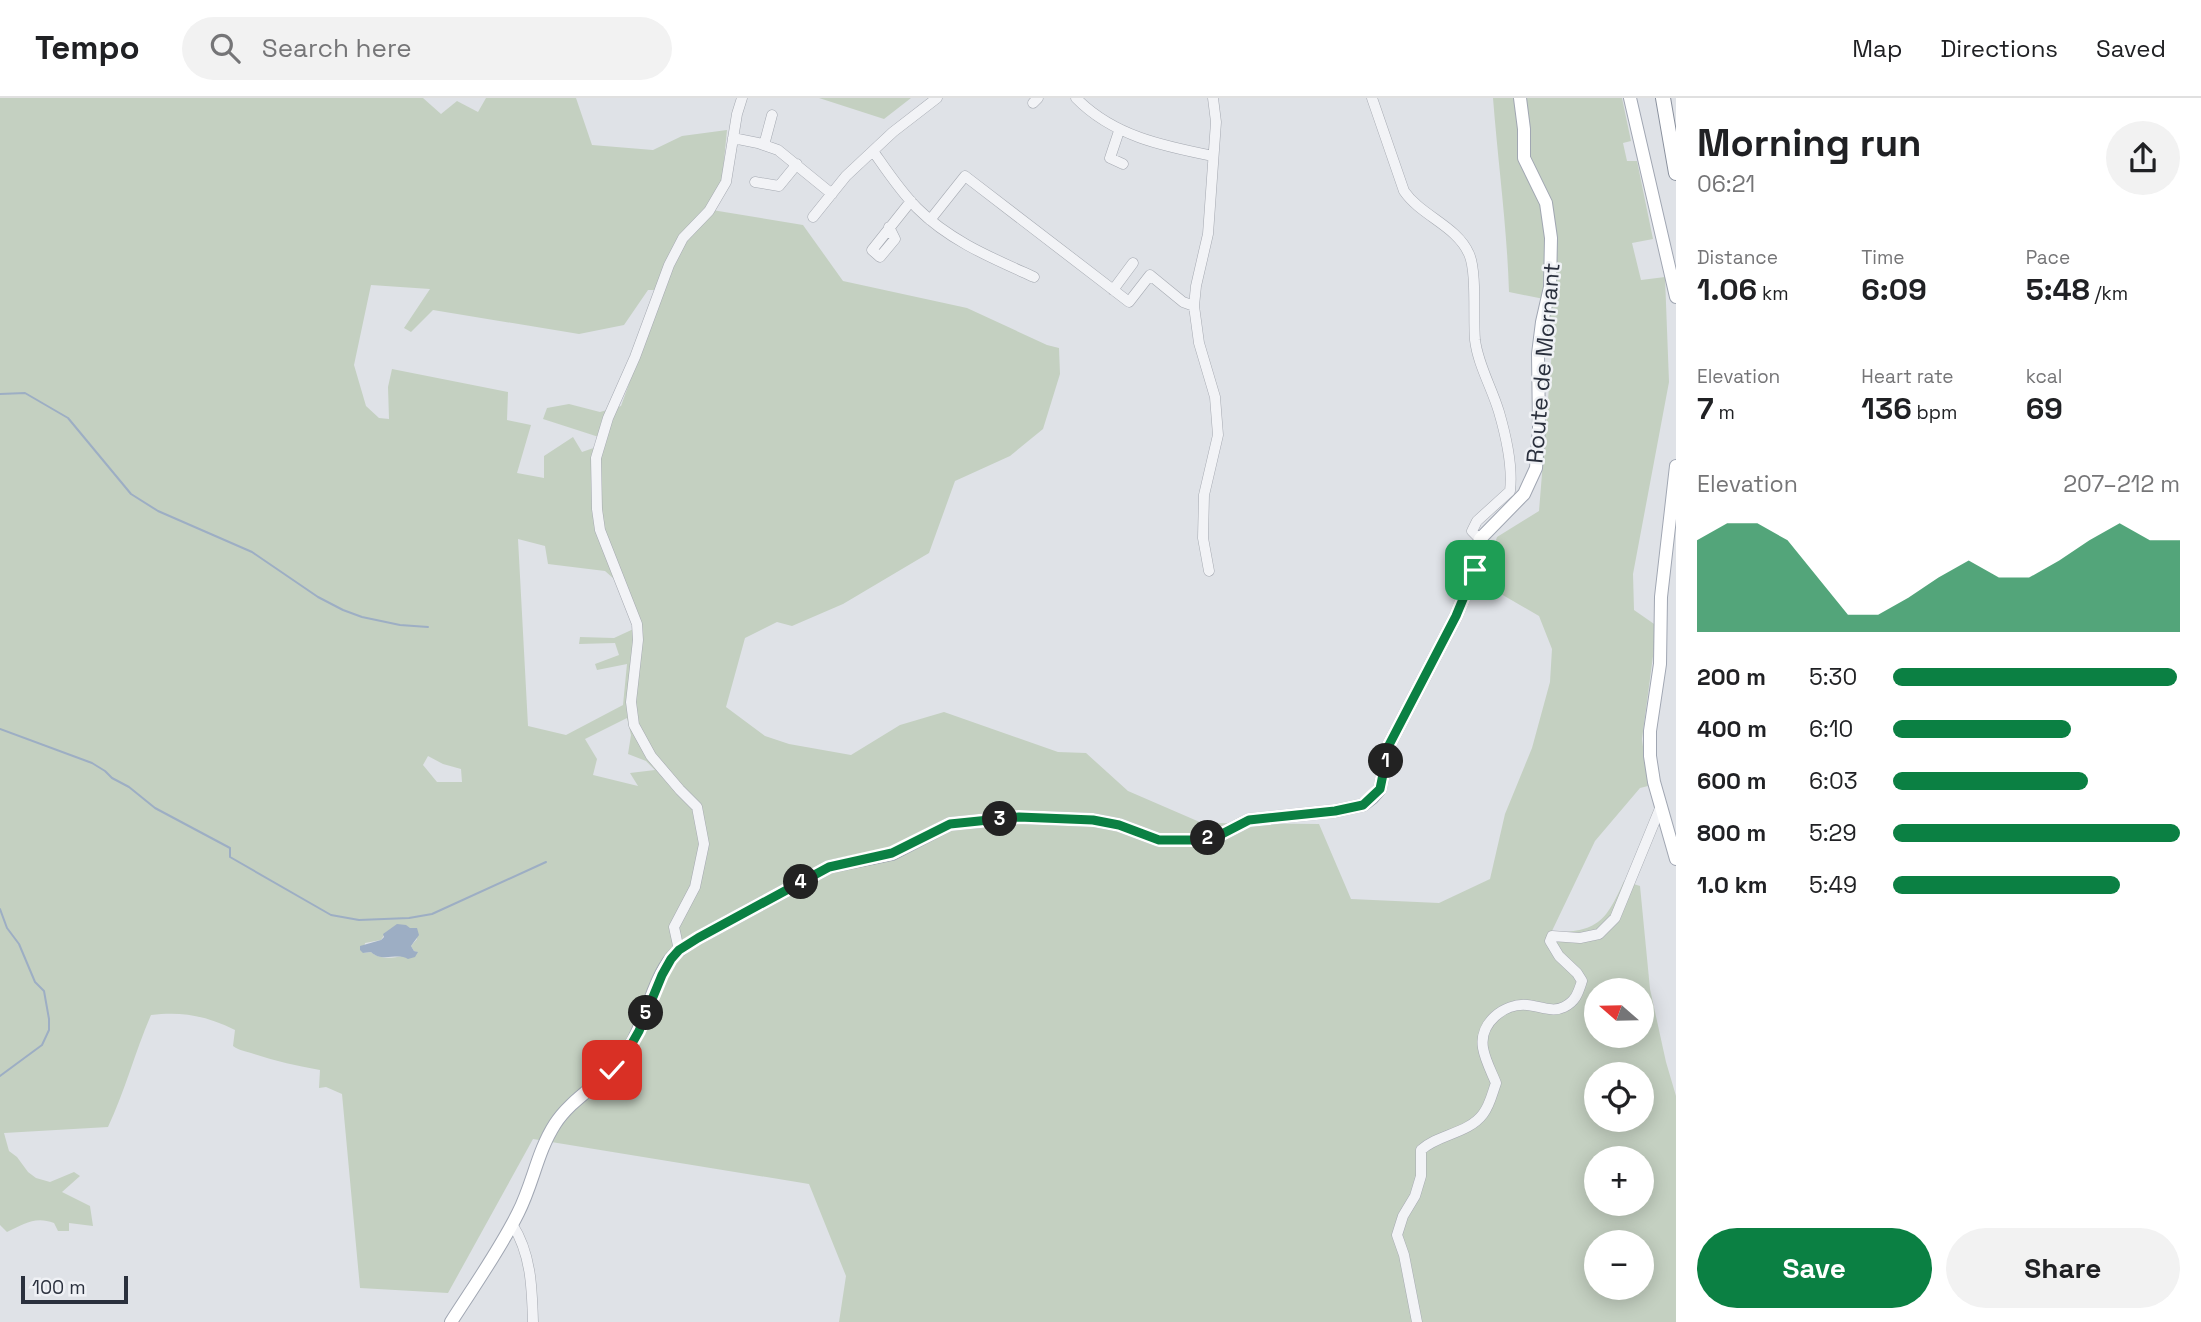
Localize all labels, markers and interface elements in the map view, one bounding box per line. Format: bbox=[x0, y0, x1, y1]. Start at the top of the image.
search box bbox=[182, 17, 672, 80]
text: Tempo bbox=[35, 27, 140, 69]
icon: search bbox=[206, 29, 244, 67]
text: Search here bbox=[262, 31, 412, 65]
text: Map bbox=[1852, 33, 1902, 64]
text: Directions bbox=[1940, 33, 2058, 64]
text: Saved bbox=[2096, 33, 2166, 64]
text: Morning run bbox=[1697, 119, 1922, 167]
button: share bbox=[2106, 121, 2180, 195]
text: 06:21 bbox=[1697, 169, 1755, 199]
text: Distance bbox=[1697, 245, 1778, 270]
text: Time bbox=[1861, 245, 1905, 270]
text: Pace bbox=[2026, 245, 2070, 270]
street label: Route de Mornant bbox=[1519, 261, 1567, 465]
text: 1.06 bbox=[1697, 270, 1757, 309]
text: 6:09 bbox=[1861, 270, 1927, 309]
text: 5:48 bbox=[2026, 270, 2090, 309]
text: km bbox=[1757, 281, 1789, 306]
text: /km bbox=[2090, 281, 2128, 306]
text: Elevation bbox=[1697, 364, 1780, 389]
text: Heart rate bbox=[1861, 364, 1954, 389]
text: kcal bbox=[2026, 364, 2062, 389]
text: 7 bbox=[1697, 389, 1714, 428]
text: 136 bbox=[1861, 389, 1912, 428]
text: 69 bbox=[2026, 389, 2063, 428]
text: m bbox=[1714, 400, 1735, 425]
text: bpm bbox=[1912, 400, 1957, 425]
text: Elevation bbox=[1697, 469, 1798, 499]
text: 207–212 m bbox=[2063, 469, 2180, 499]
pin bbox=[1445, 540, 1505, 600]
icon: arrive bbox=[1456, 551, 1494, 589]
text: 200 m bbox=[1697, 662, 1766, 692]
text: 5:30 bbox=[1809, 662, 1857, 692]
text: 400 m bbox=[1697, 714, 1767, 744]
text: 6:10 bbox=[1809, 714, 1853, 744]
pin: 1 bbox=[1368, 744, 1404, 778]
text: 1 bbox=[1381, 748, 1390, 773]
text: 600 m bbox=[1697, 766, 1767, 796]
text: 6:03 bbox=[1809, 766, 1858, 796]
pin: 3 bbox=[982, 802, 1018, 836]
text: 3 bbox=[994, 806, 1005, 831]
text: 800 m bbox=[1697, 818, 1766, 848]
text: 5:29 bbox=[1809, 818, 1856, 848]
pin: 2 bbox=[1190, 820, 1226, 856]
text: 2 bbox=[1202, 825, 1213, 850]
pin: 4 bbox=[784, 864, 818, 900]
text: 4 bbox=[794, 869, 807, 894]
text: 1.0 km bbox=[1697, 870, 1767, 900]
text: 5:49 bbox=[1809, 870, 1857, 900]
north arrow bbox=[1584, 978, 1654, 1048]
map controls bbox=[1584, 978, 1654, 1300]
pin: 5 bbox=[628, 996, 664, 1030]
text: 5 bbox=[640, 1000, 651, 1025]
pin bbox=[582, 1040, 642, 1100]
icon: check bbox=[593, 1051, 631, 1089]
button: locate bbox=[1584, 1062, 1654, 1132]
button: + bbox=[1584, 1146, 1654, 1216]
button: Save bbox=[1697, 1228, 1932, 1308]
button: Share bbox=[1946, 1228, 2180, 1308]
button: − bbox=[1584, 1230, 1654, 1300]
scale bar bbox=[21, 1273, 128, 1305]
text: 100 m bbox=[32, 1275, 86, 1300]

